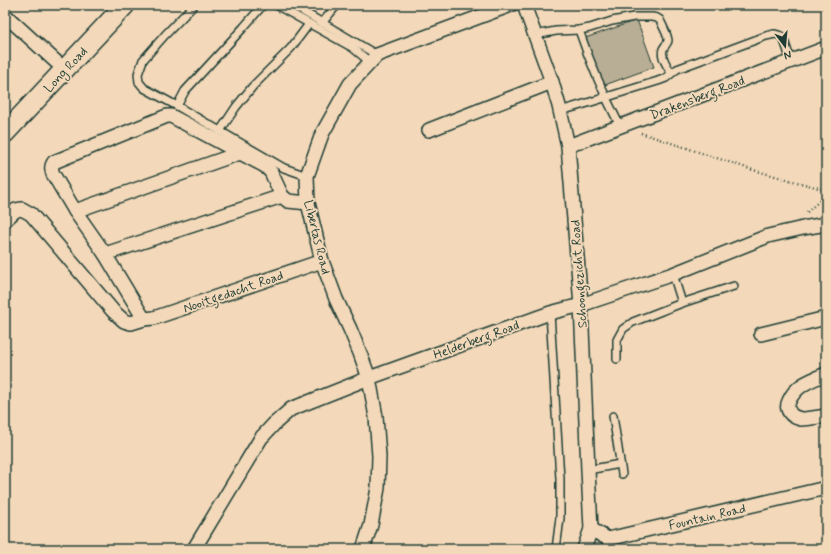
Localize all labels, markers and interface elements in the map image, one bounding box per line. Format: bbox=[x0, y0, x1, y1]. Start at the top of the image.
north arrow bbox=[765, 26, 805, 66]
street label: Long Road bbox=[41, 43, 92, 97]
text: N bbox=[782, 47, 793, 62]
street label: Drakensberg Road bbox=[648, 73, 748, 126]
street label: Libertas Road bbox=[299, 198, 334, 276]
street label: Schoongezicht Road bbox=[567, 219, 594, 329]
street label: Nooitgedacht Road bbox=[181, 267, 287, 319]
street label: Helderberg Road bbox=[431, 317, 523, 366]
street label: Fountain Road bbox=[667, 500, 748, 535]

